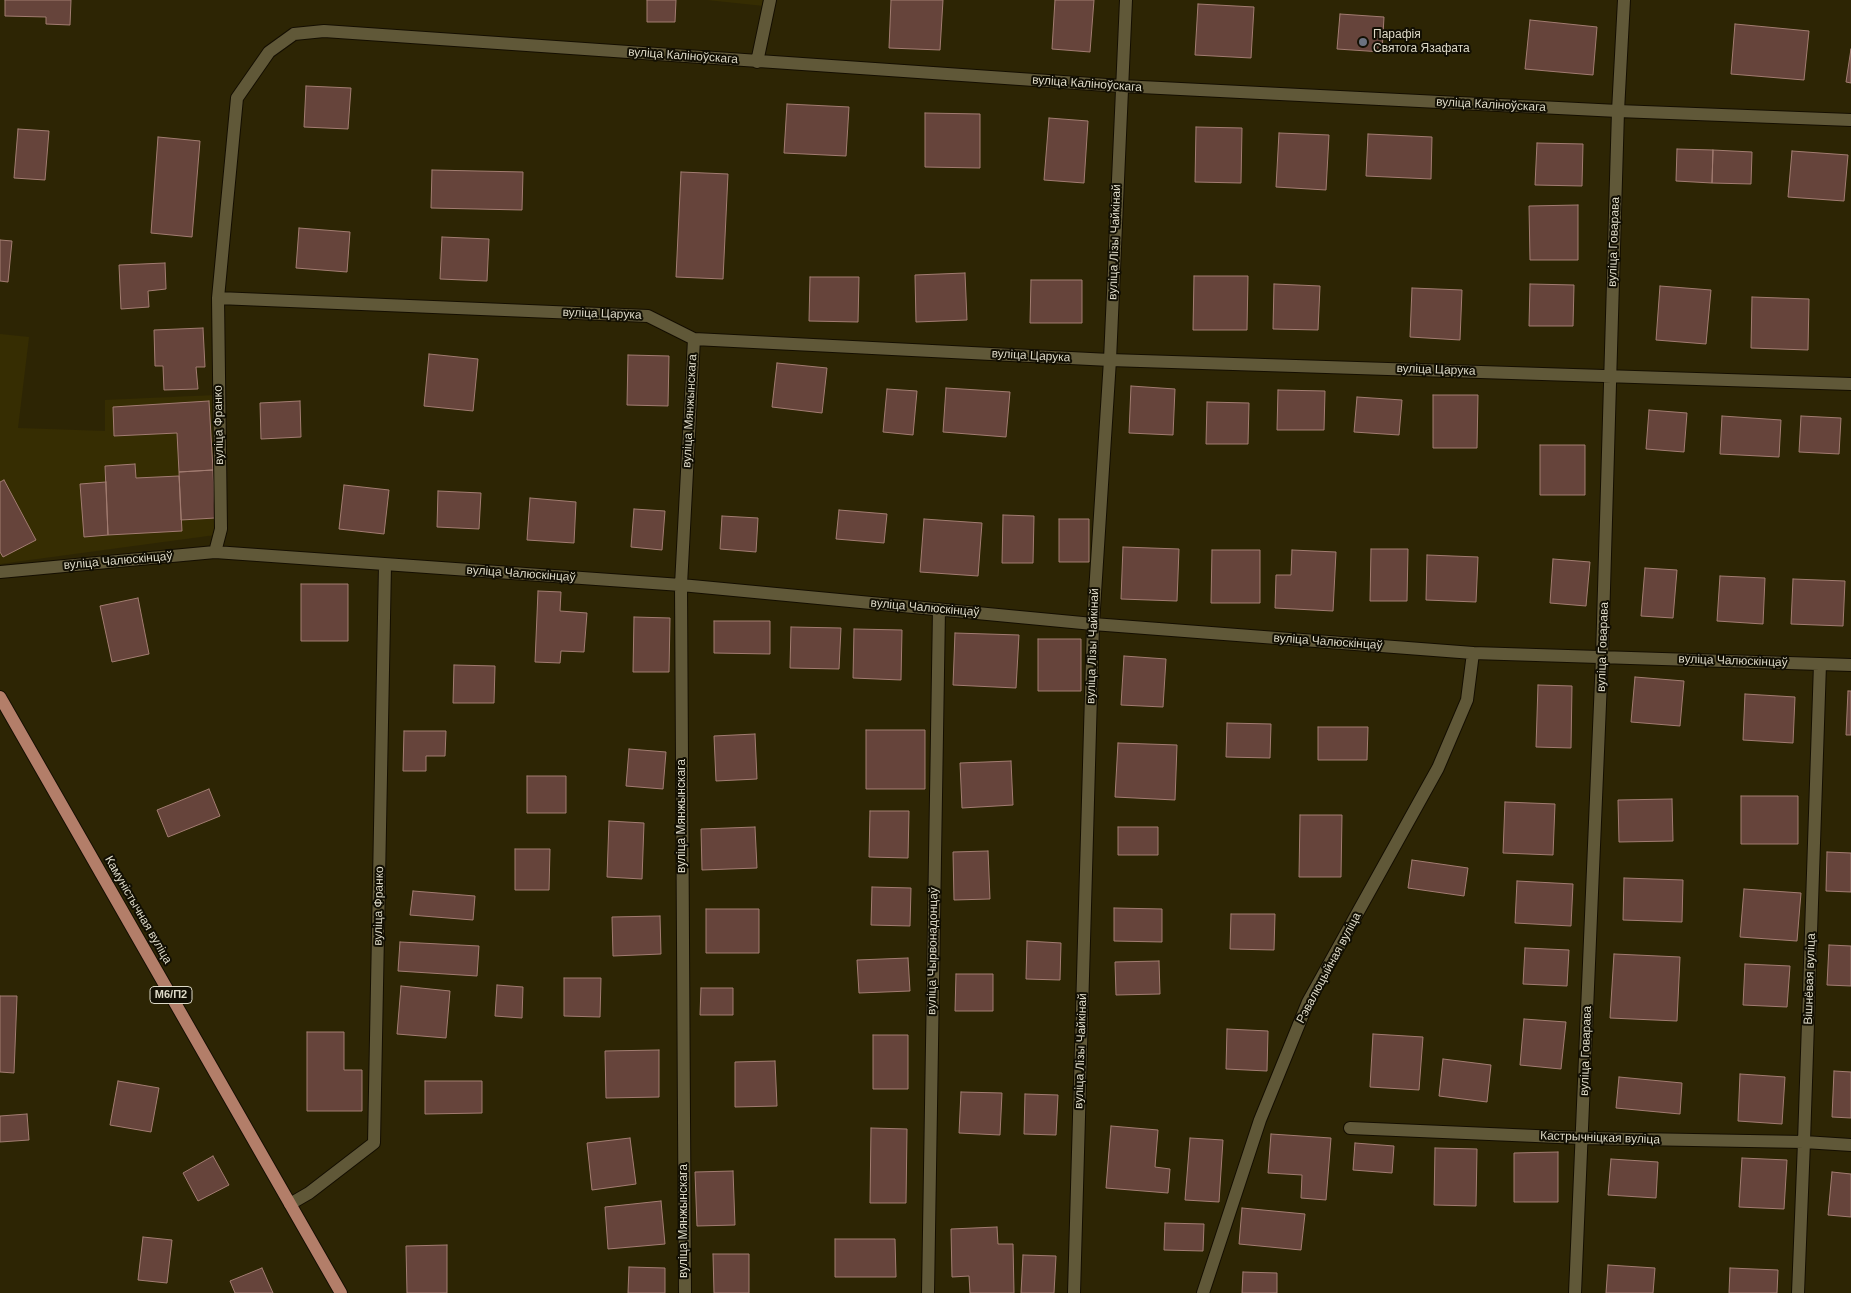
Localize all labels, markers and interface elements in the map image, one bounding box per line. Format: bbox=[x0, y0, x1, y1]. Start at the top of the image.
place label: Парафія Святога Язафата bbox=[1373, 28, 1470, 56]
marker: Парафія Святога Язафата bbox=[1357, 36, 1369, 48]
street label: вуліца Каліноўскага bbox=[628, 45, 738, 67]
street label: вуліца Каліноўскага bbox=[1032, 73, 1142, 95]
street label: вуліца Каліноўскага bbox=[1436, 95, 1546, 115]
street label: вуліца Лізы Чайкінай bbox=[1106, 184, 1124, 300]
street label: вуліца Говарава bbox=[1605, 197, 1623, 287]
street label: вуліца Царука bbox=[562, 305, 642, 323]
street label: вуліца Царука bbox=[991, 347, 1071, 365]
street label: вуліца Мянжынскага bbox=[680, 354, 700, 468]
street label: вуліца Царука bbox=[1396, 361, 1476, 379]
street label: вуліца Франко bbox=[211, 385, 227, 465]
street label: вуліца Чалюскінцаў bbox=[63, 549, 173, 573]
street label: вуліца Чалюскінцаў bbox=[466, 563, 576, 585]
street label: вуліца Лізы Чайкінай bbox=[1084, 588, 1102, 704]
street label: вуліца Чалюскінцаў bbox=[870, 596, 980, 620]
street label: вуліца Говарава bbox=[1594, 602, 1612, 692]
street label: вуліца Чалюскінцаў bbox=[1273, 631, 1383, 653]
street label: вуліца Чалюскінцаў bbox=[1678, 652, 1788, 670]
street label: вуліца Мянжынскага bbox=[675, 759, 689, 873]
street label: Камуністычная вуліца bbox=[101, 854, 175, 966]
street label: вуліца Франко bbox=[371, 866, 387, 946]
street label: вуліца Чырвонадонцаў bbox=[925, 887, 941, 1015]
street label: Рэвалюцыйная вуліца bbox=[1294, 910, 1364, 1026]
street label: Вішнёвая вуліца bbox=[1801, 933, 1819, 1025]
road number: М6/П2 bbox=[150, 986, 192, 1004]
street label: вуліца Лізы Чайкінай bbox=[1072, 993, 1090, 1109]
street label: вуліца Говарава bbox=[1577, 1006, 1595, 1096]
street label: Кастрычніцкая вуліца bbox=[1540, 1129, 1660, 1147]
street label: вуліца Мянжынскага bbox=[677, 1164, 691, 1278]

